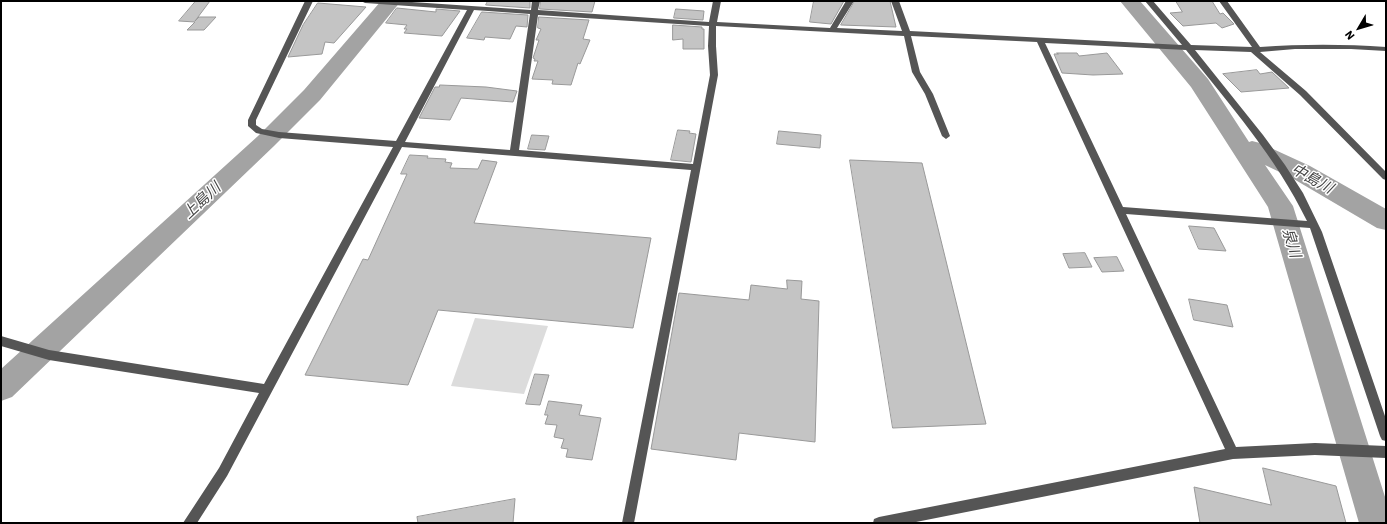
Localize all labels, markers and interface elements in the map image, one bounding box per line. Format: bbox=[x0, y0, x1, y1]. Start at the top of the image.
north arrow bbox=[1339, 8, 1379, 48]
text: N bbox=[1342, 28, 1358, 43]
water label: 中島川 bbox=[1288, 160, 1336, 198]
water label: 上島川 bbox=[179, 179, 225, 223]
water label: 泉川 bbox=[1278, 226, 1304, 260]

